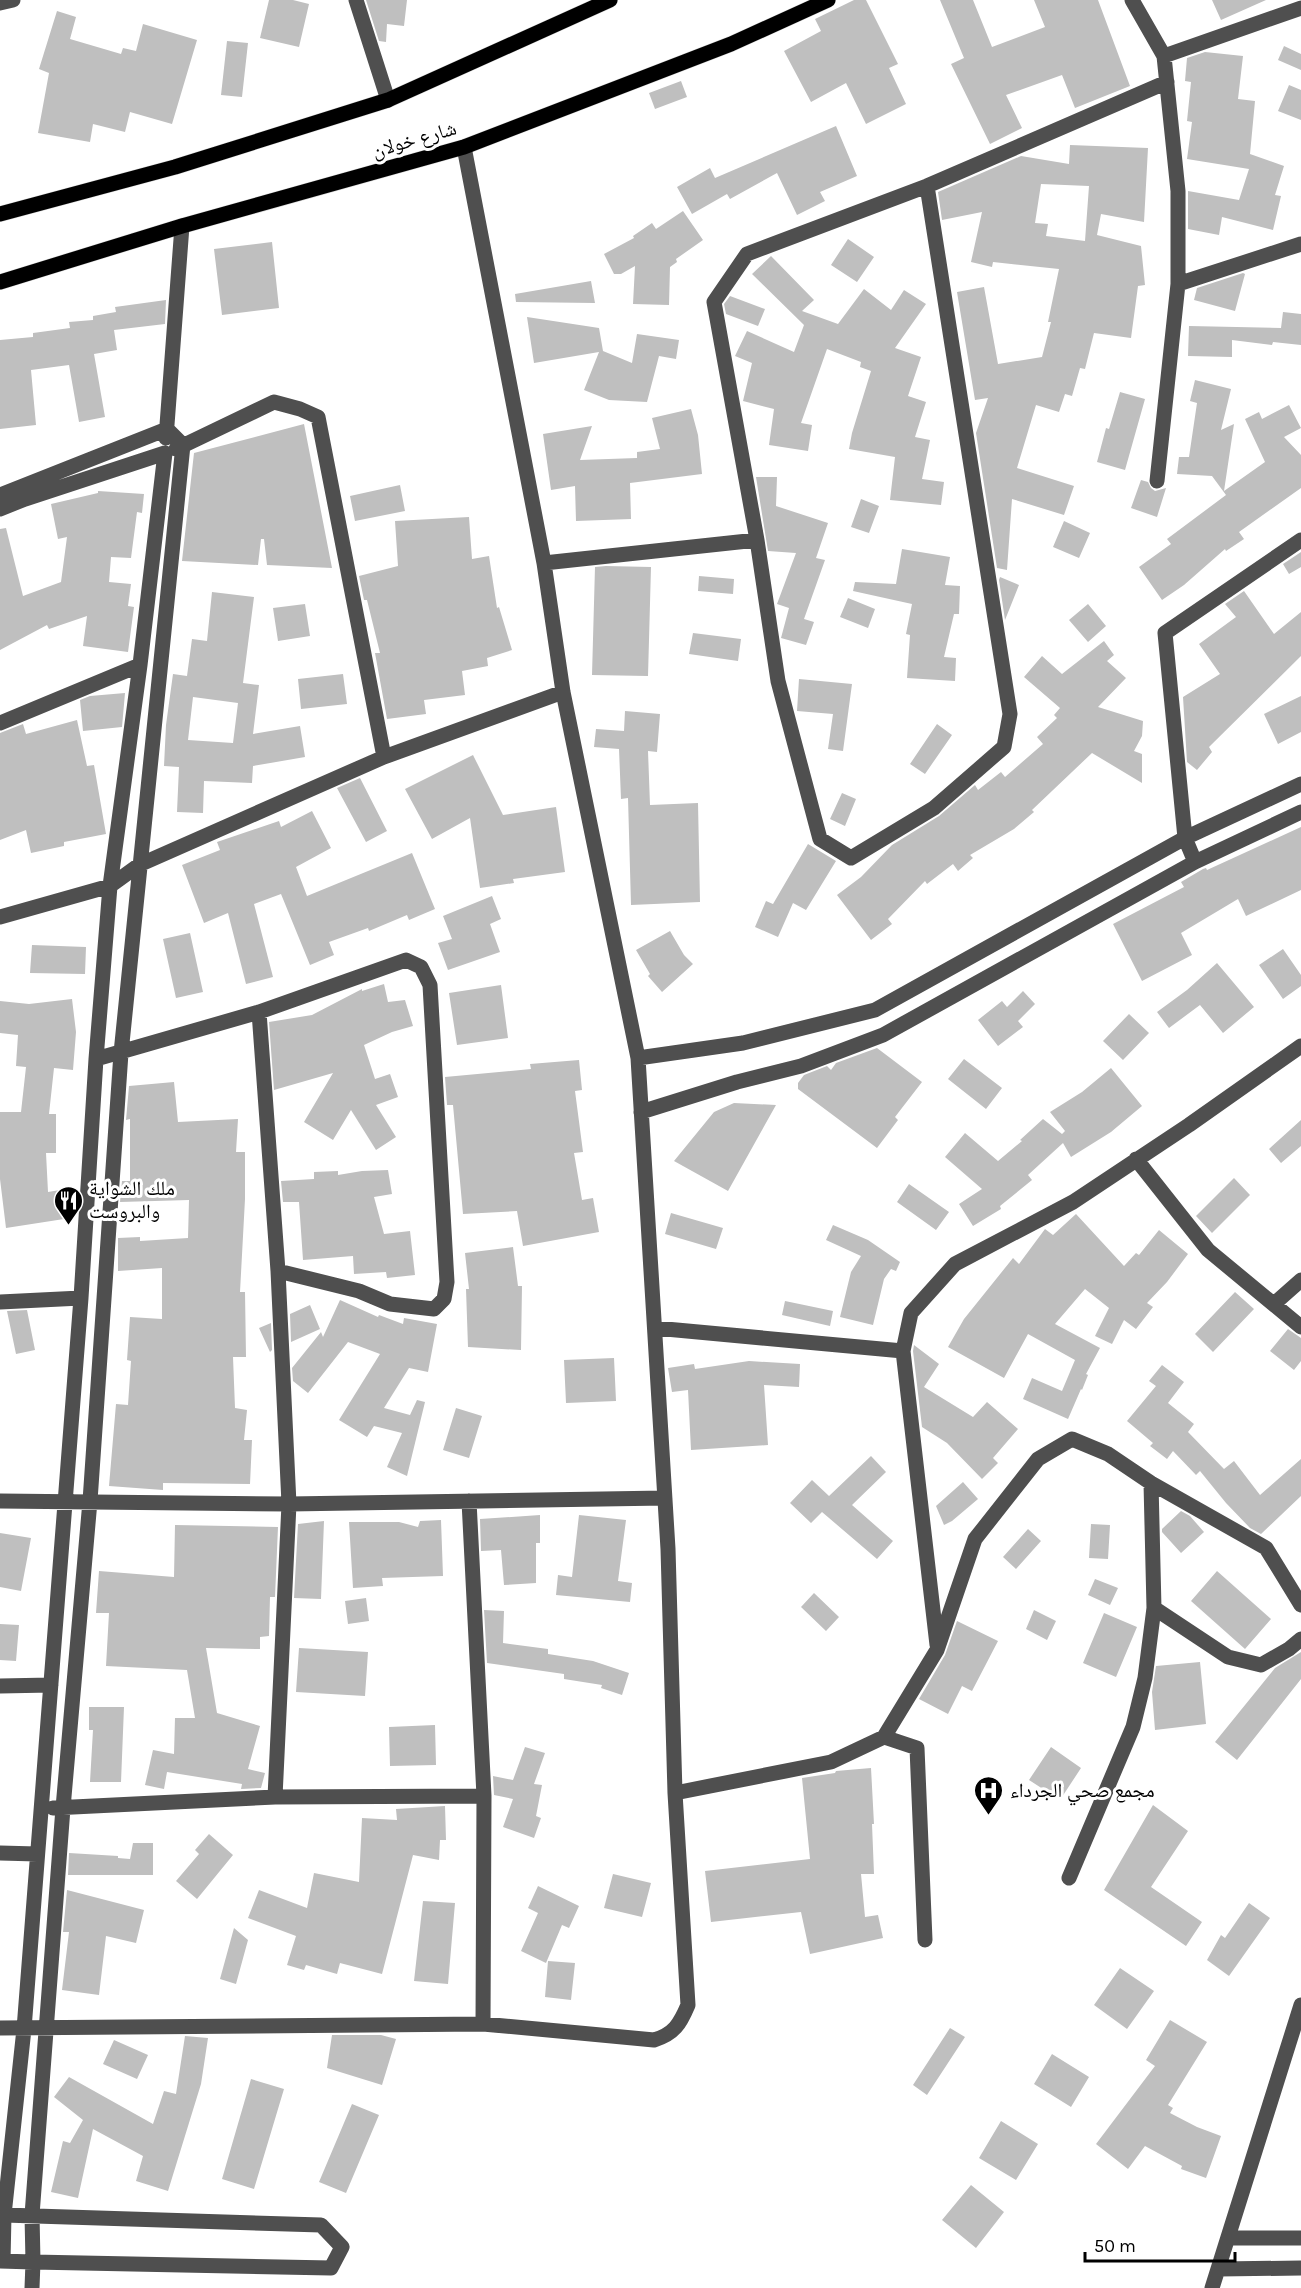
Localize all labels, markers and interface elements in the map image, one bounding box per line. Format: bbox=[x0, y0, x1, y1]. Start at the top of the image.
street label: شارع خولان bbox=[369, 116, 459, 163]
place label: ملك الشواية والبروست bbox=[89, 1177, 175, 1223]
restaurant icon: ملك الشواية والبروست bbox=[52, 1184, 84, 1226]
hospital icon: مجمع صحي الجرداء bbox=[973, 1774, 1005, 1816]
place label: مجمع صحي الجرداء bbox=[1010, 1779, 1155, 1806]
scale bar bbox=[1085, 2225, 1235, 2263]
text: 50 m bbox=[1094, 2235, 1136, 2257]

